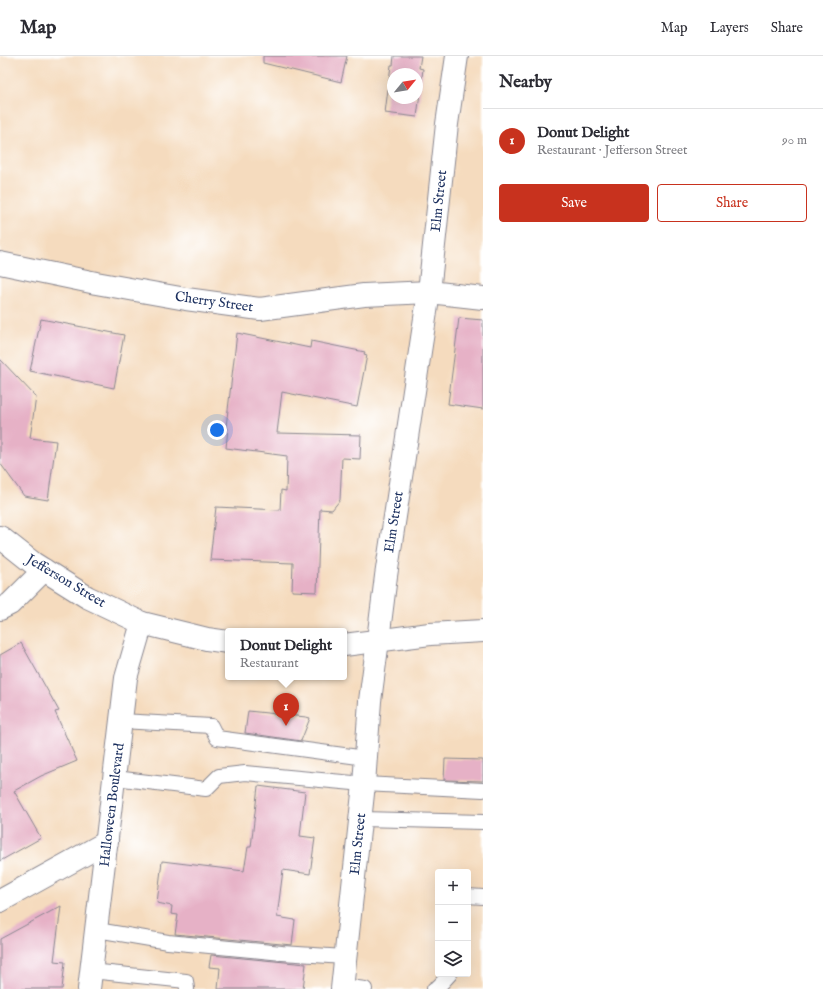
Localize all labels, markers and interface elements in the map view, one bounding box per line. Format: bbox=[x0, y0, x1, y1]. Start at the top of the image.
text: Map bbox=[20, 16, 56, 40]
text: Map bbox=[661, 19, 688, 37]
text: Layers bbox=[710, 19, 749, 37]
text: Share bbox=[771, 19, 803, 37]
north arrow bbox=[387, 68, 423, 104]
text: Nearby bbox=[499, 72, 552, 93]
text: Donut Delight bbox=[537, 123, 629, 142]
text: 1 bbox=[510, 132, 514, 149]
text: 90 m bbox=[782, 132, 807, 149]
text: Restaurant · Jefferson Street bbox=[537, 142, 688, 159]
street label: Elm Street bbox=[427, 169, 451, 233]
button: Save bbox=[499, 184, 649, 222]
button: Share bbox=[657, 184, 807, 222]
street label: Cherry Street bbox=[174, 288, 254, 316]
your location bbox=[207, 420, 227, 440]
street label: Elm Street bbox=[380, 490, 408, 554]
street label: Jefferson Street bbox=[21, 549, 109, 612]
popup bbox=[225, 628, 347, 680]
text: Donut Delight bbox=[240, 636, 332, 655]
text: Restaurant bbox=[240, 655, 299, 672]
pin: 1 bbox=[273, 693, 299, 726]
street label: Halloween Boulevard bbox=[95, 742, 129, 868]
street label: Elm Street bbox=[346, 812, 370, 876]
map controls bbox=[435, 869, 471, 977]
button: + bbox=[435, 869, 471, 905]
button: − bbox=[435, 905, 471, 941]
button: layers bbox=[435, 941, 471, 977]

